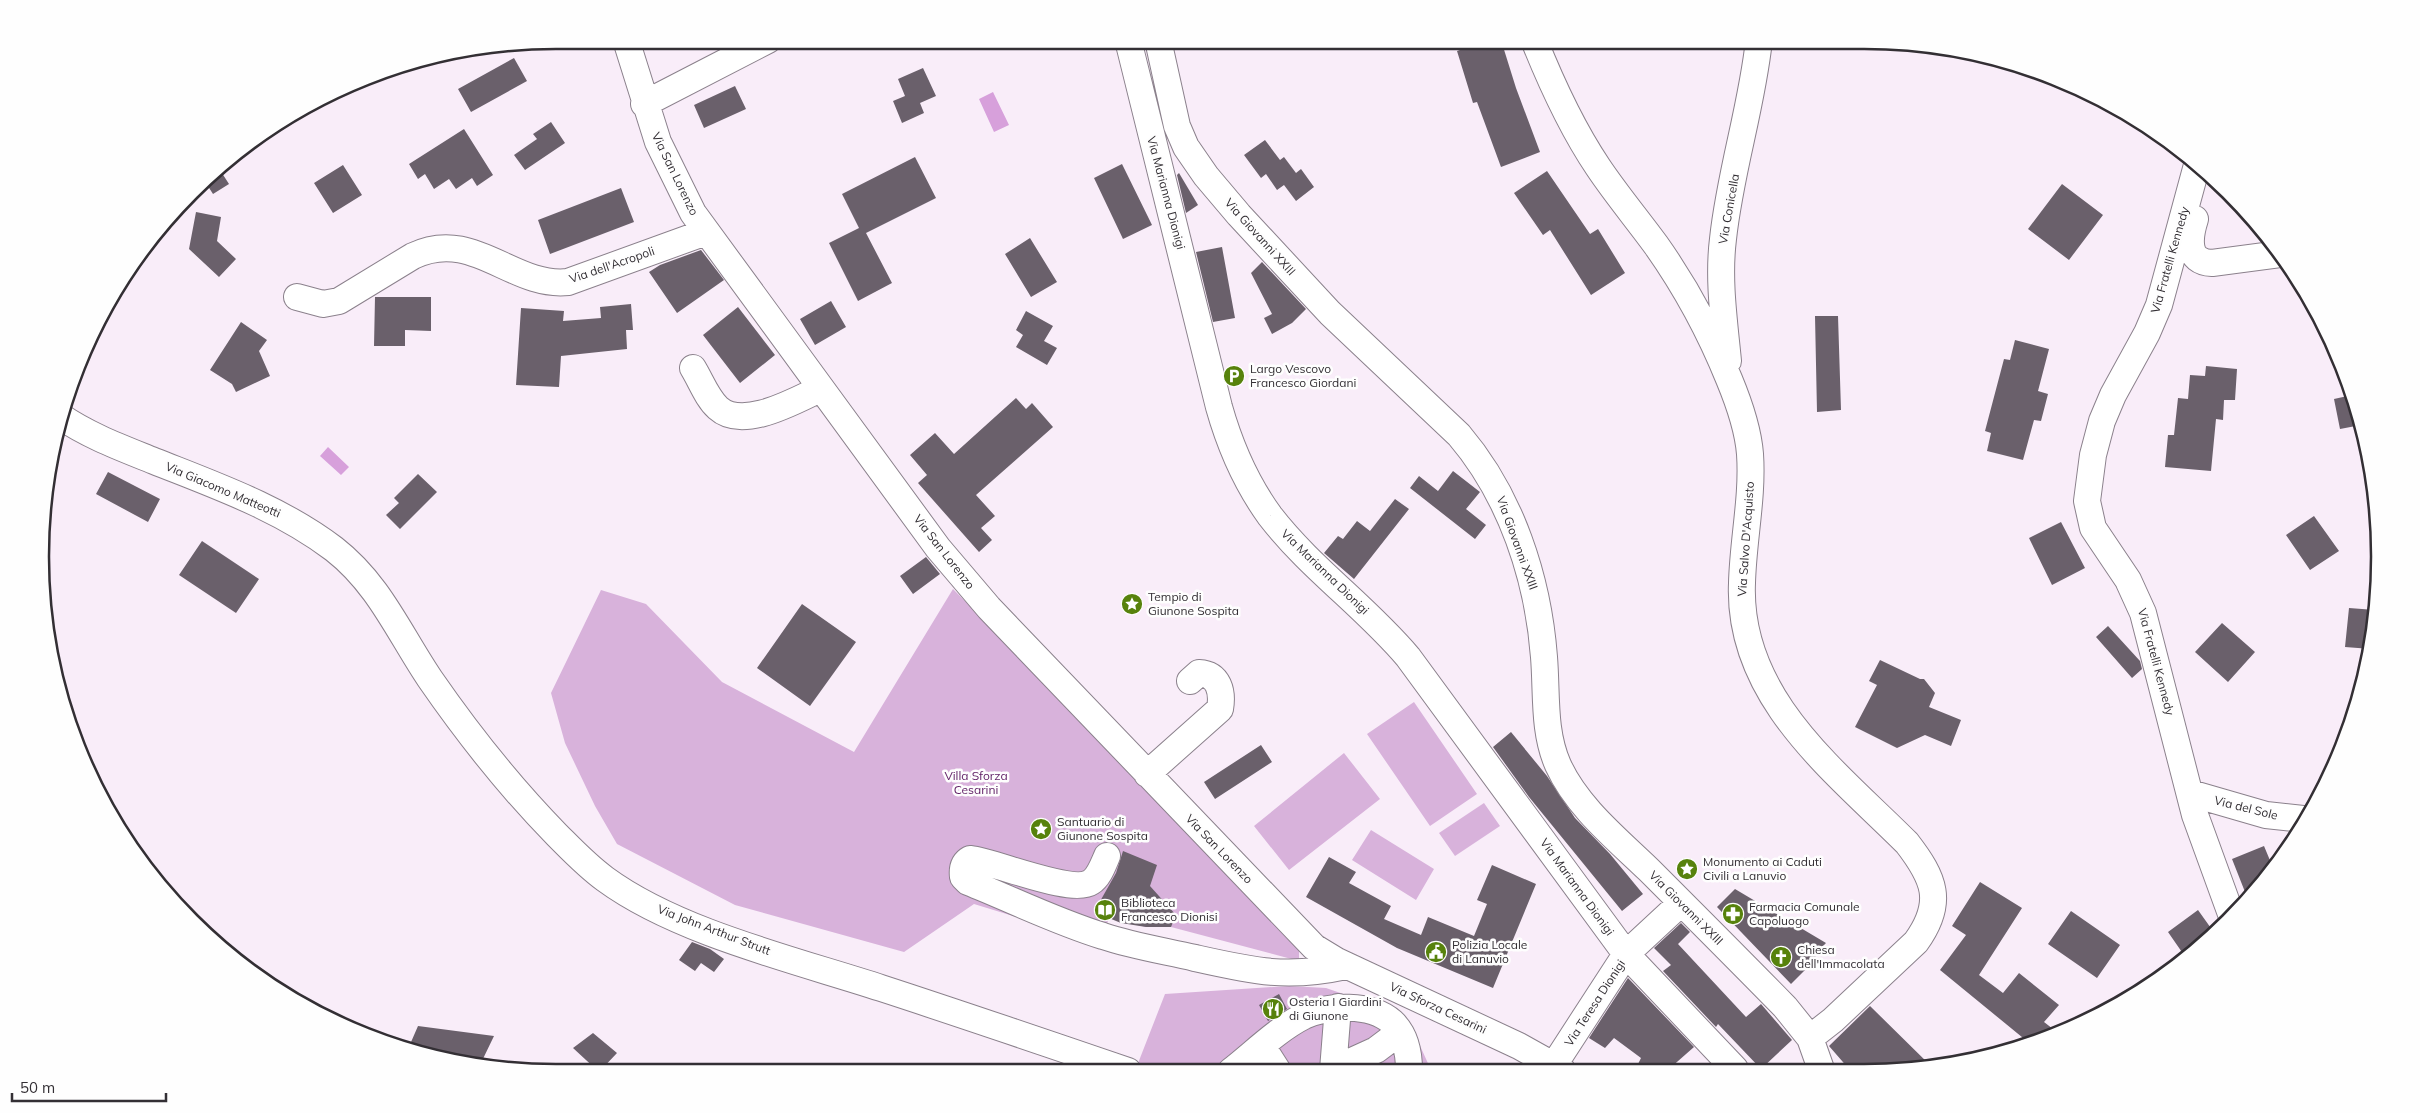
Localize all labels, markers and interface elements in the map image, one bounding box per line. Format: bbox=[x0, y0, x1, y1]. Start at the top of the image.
street label: Via San Lorenzo bbox=[649, 130, 702, 218]
street label: Via Marianna Dionigi bbox=[1144, 135, 1189, 251]
street label: Via Conicella bbox=[1715, 172, 1742, 245]
street label: Via Giovanni XXIII bbox=[1222, 195, 1299, 278]
street label: Via Fratelli Kennedy bbox=[2147, 204, 2192, 315]
street label: Via dell'Acropoli bbox=[567, 243, 657, 286]
place label: Largo Vescovo Francesco Giordani bbox=[1250, 361, 1356, 390]
parking icon: Largo Vescovo Francesco Giordani bbox=[1222, 364, 1246, 388]
street label: Via Giacomo Matteotti bbox=[163, 458, 283, 521]
street label: Via Salvo D'Acquisto bbox=[1734, 481, 1757, 597]
street label: Via Giovanni XXIII bbox=[1494, 494, 1541, 592]
street label: Via San Lorenzo bbox=[911, 511, 978, 592]
street label: Via Marianna Dionigi bbox=[1278, 526, 1373, 618]
place label: Tempio di Giunone Sospita bbox=[1148, 589, 1239, 618]
place icon: Tempio di Giunone Sospita bbox=[1120, 592, 1144, 616]
street label: Via Fratelli Kennedy bbox=[2135, 607, 2178, 718]
park label: Villa Sforza Cesarini bbox=[944, 768, 1008, 797]
street label: Via del Sole bbox=[2213, 792, 2279, 823]
street label: Via San Lorenzo bbox=[1183, 811, 1256, 887]
place label: Santuario di Giunone Sospita bbox=[1057, 814, 1148, 843]
place icon: Santuario di Giunone Sospita bbox=[1029, 817, 1053, 841]
street label: Via Marianna Dionigi bbox=[1537, 835, 1618, 938]
place label: Monumento ai Caduti Civili a Lanuvio bbox=[1703, 854, 1822, 883]
place icon: Monumento ai Caduti Civili a Lanuvio bbox=[1675, 857, 1699, 881]
street label: Via Giovanni XXIII bbox=[1646, 868, 1726, 948]
place label: Biblioteca Francesco Dionisi bbox=[1121, 895, 1218, 924]
library icon: Biblioteca Francesco Dionisi bbox=[1093, 898, 1117, 922]
place label: Farmacia Comunale Capoluogo bbox=[1749, 899, 1860, 928]
street label: Via John Arthur Strutt bbox=[656, 901, 773, 958]
pharmacy icon: Farmacia Comunale Capoluogo bbox=[1721, 902, 1745, 926]
place label: Polizia Locale di Lanuvio bbox=[1452, 937, 1527, 966]
public building icon: Polizia Locale di Lanuvio bbox=[1424, 940, 1448, 964]
place label: Chiesa dell'Immacolata bbox=[1797, 942, 1885, 971]
church icon: Chiesa dell'Immacolata bbox=[1769, 945, 1793, 969]
street label: Via Teresa Dionigi bbox=[1561, 957, 1628, 1049]
street label: Via Sforza Cesarini bbox=[1387, 979, 1489, 1037]
place label: Osteria I Giardini di Giunone bbox=[1289, 994, 1382, 1023]
restaurant icon: Osteria I Giardini di Giunone bbox=[1261, 997, 1285, 1021]
scale bar bbox=[12, 1070, 166, 1102]
text: 50 m bbox=[20, 1078, 55, 1097]

